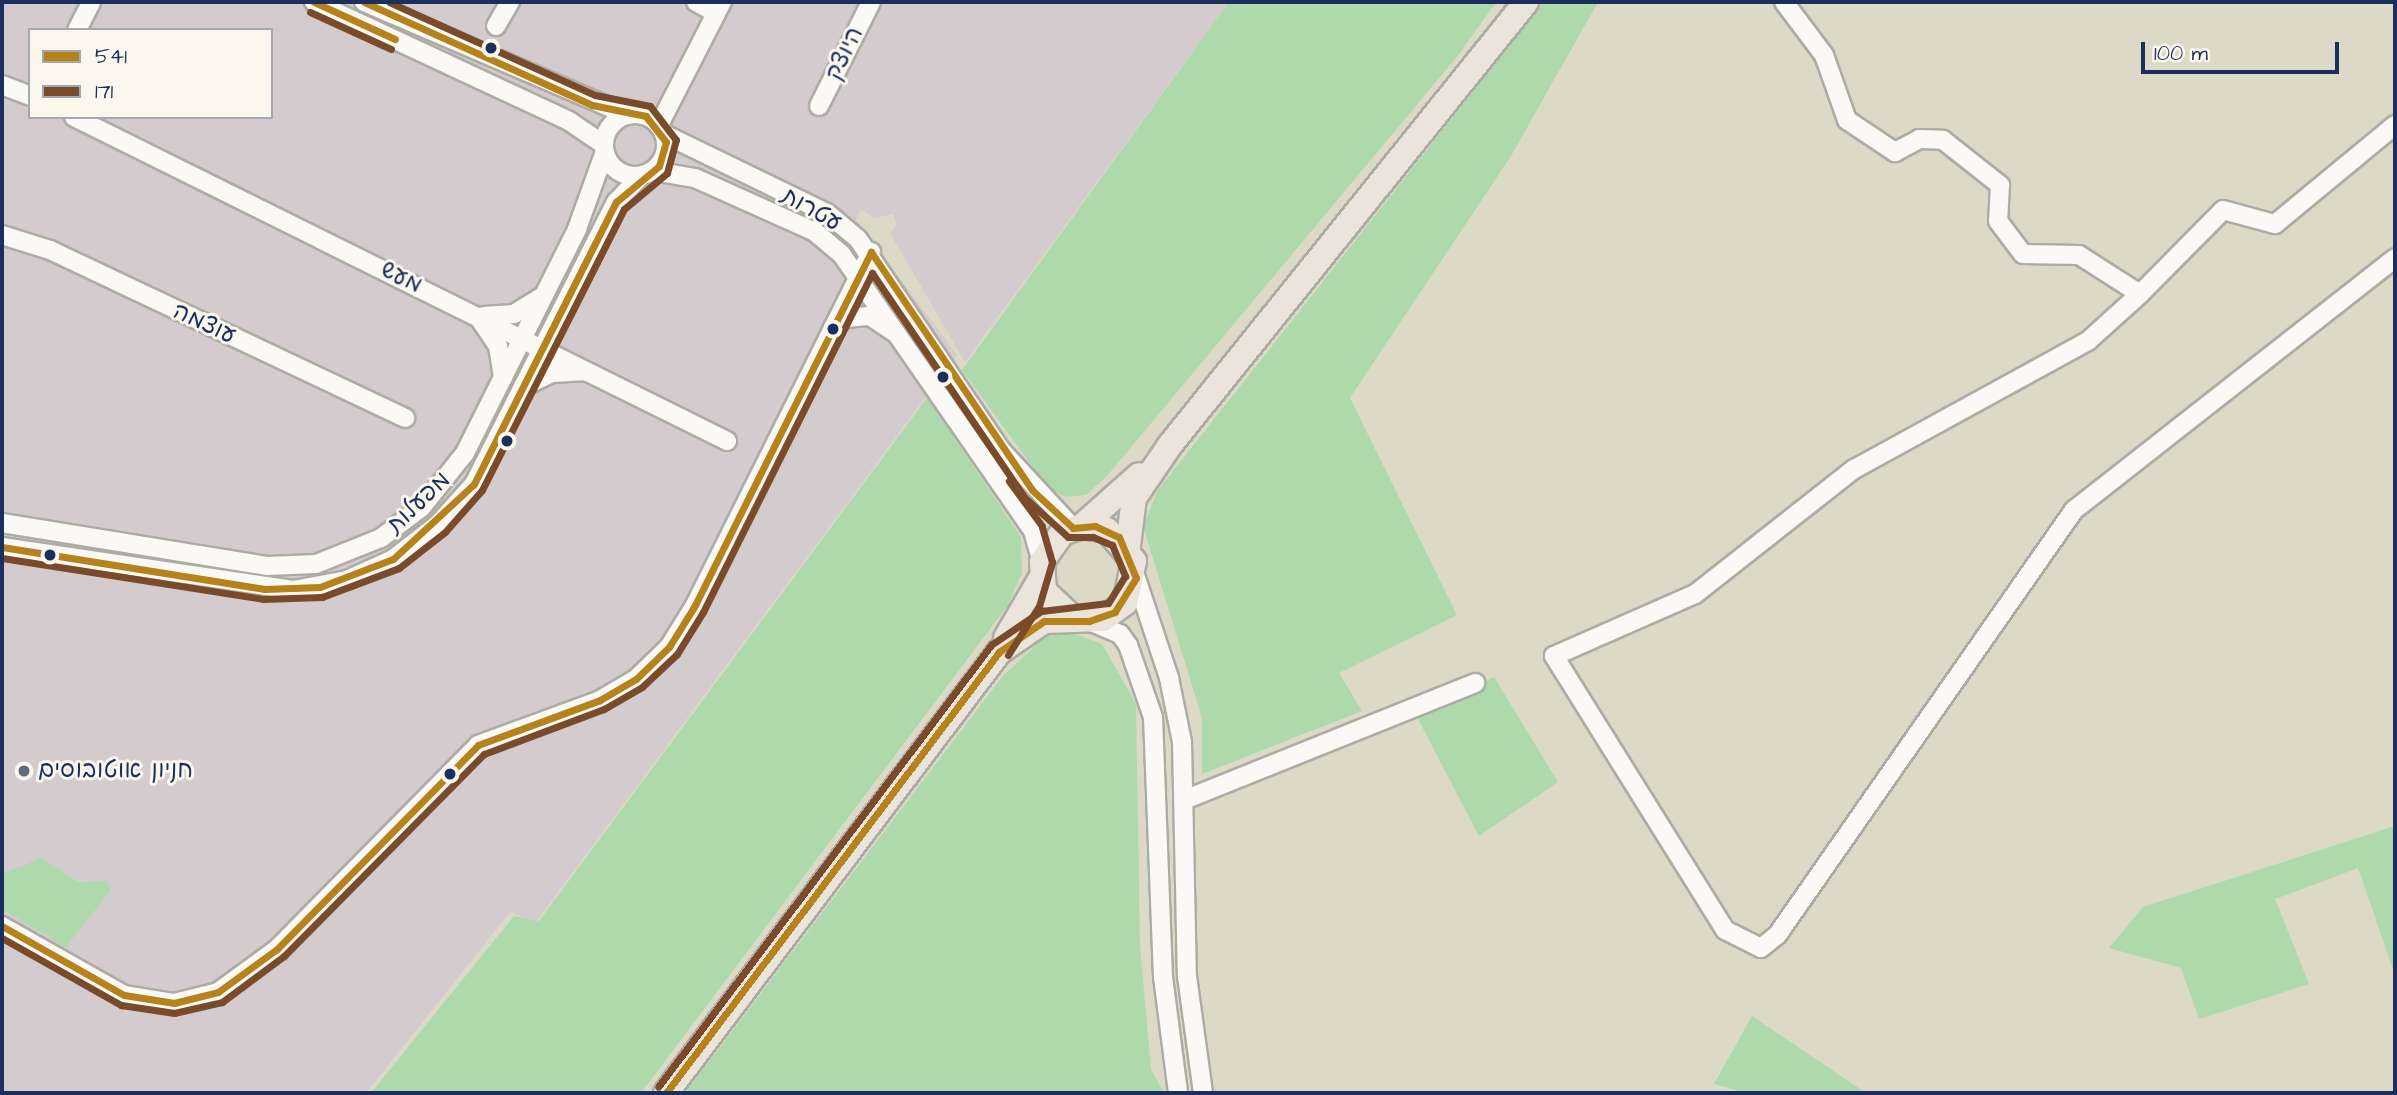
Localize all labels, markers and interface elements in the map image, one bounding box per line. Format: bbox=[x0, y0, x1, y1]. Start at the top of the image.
street label: היוצק bbox=[820, 22, 870, 86]
legend bbox=[28, 28, 273, 119]
scale bar bbox=[2145, 28, 2343, 72]
text: 100 m bbox=[2154, 39, 2208, 68]
unlabelled marker bbox=[484, 41, 498, 55]
text: 541 bbox=[95, 42, 127, 71]
text: 171 bbox=[95, 77, 113, 106]
street label: עטרות bbox=[776, 182, 846, 238]
street label: מעש bbox=[375, 256, 427, 300]
street label: עוצמה bbox=[168, 297, 240, 351]
unlabelled marker bbox=[826, 322, 840, 336]
unlabelled marker bbox=[936, 370, 950, 384]
unlabelled marker bbox=[500, 434, 514, 448]
street label: מפעלות bbox=[381, 466, 457, 540]
unlabelled marker bbox=[43, 548, 57, 562]
place label: חניון אוטובוסים bbox=[38, 757, 193, 785]
marker: חניון אוטובוסים bbox=[16, 763, 32, 779]
unlabelled marker bbox=[443, 767, 457, 781]

